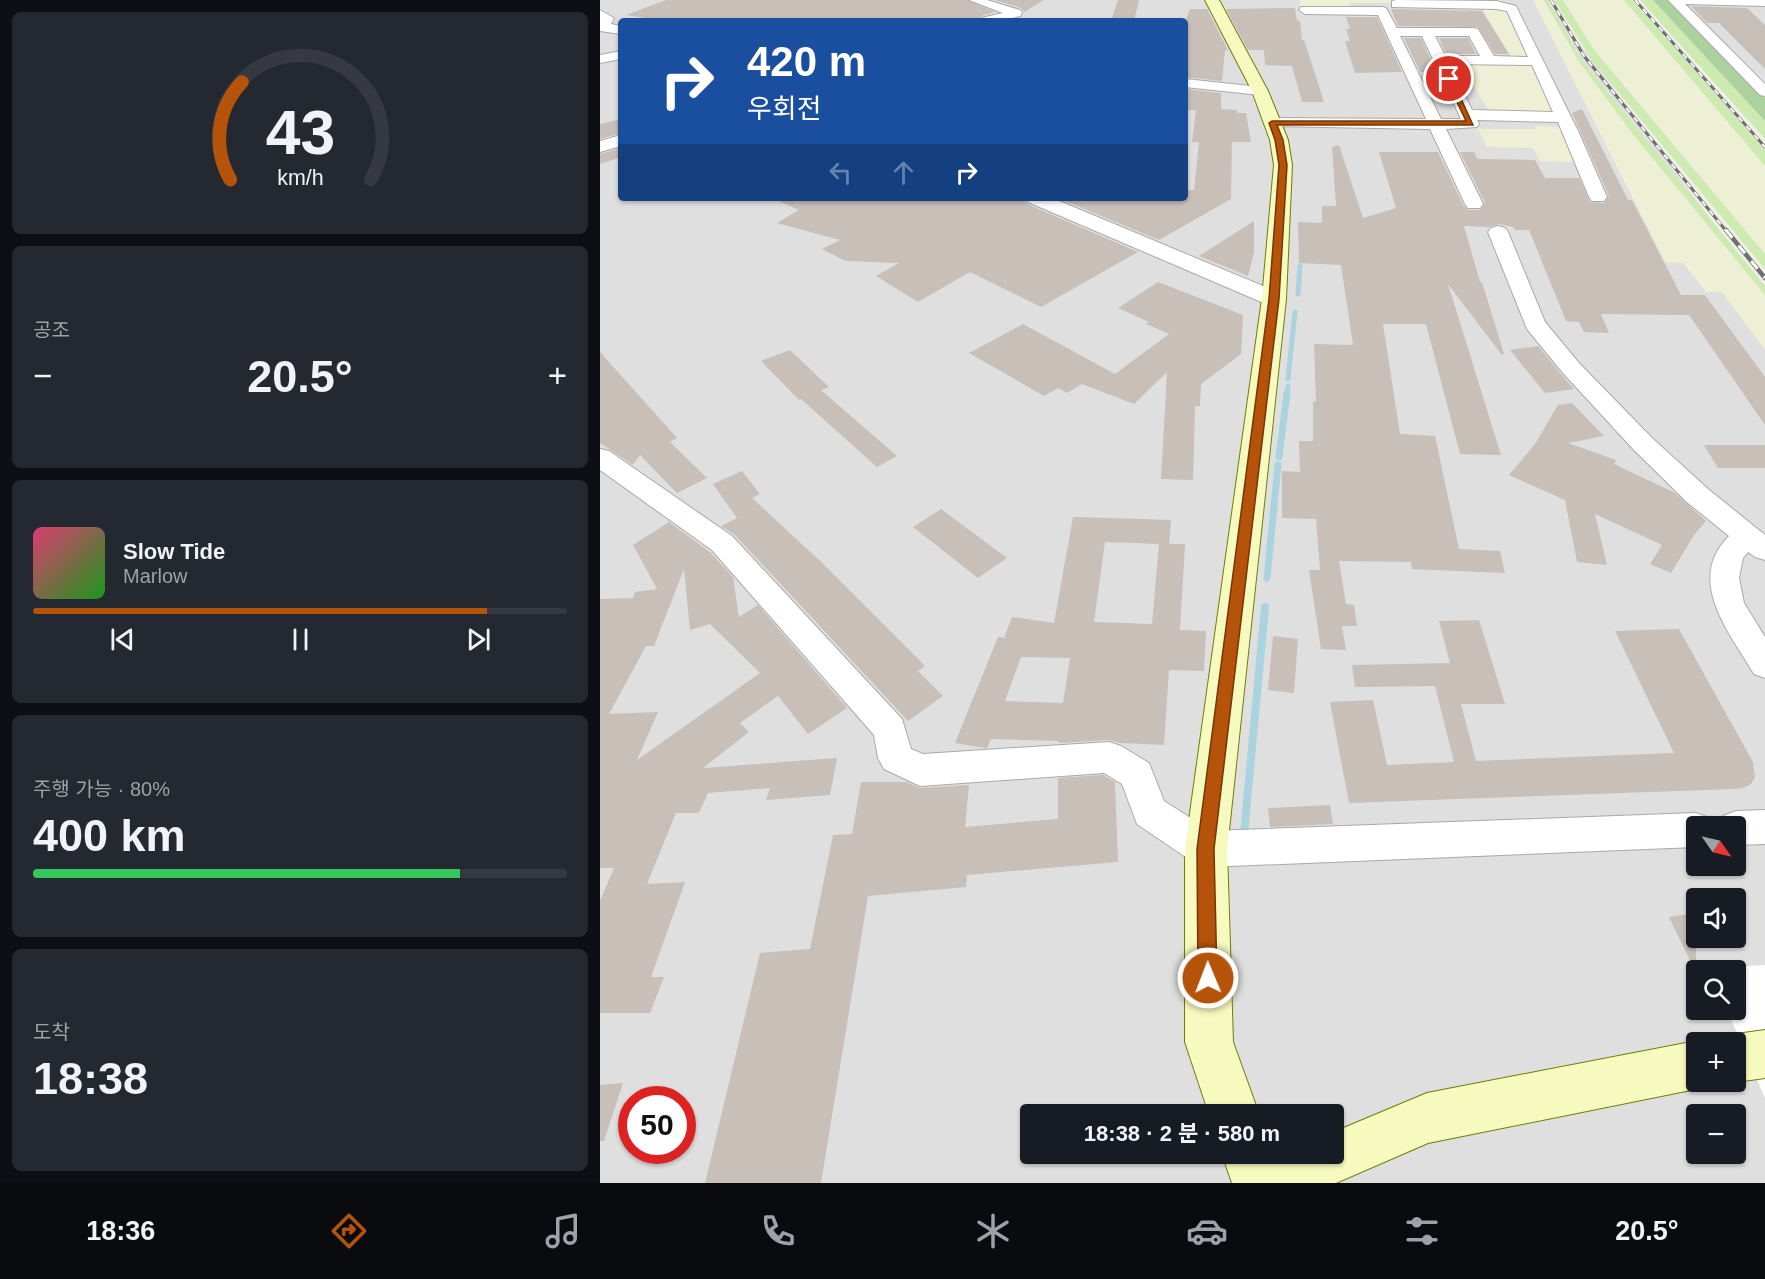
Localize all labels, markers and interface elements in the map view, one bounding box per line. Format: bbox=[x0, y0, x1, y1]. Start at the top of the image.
text: 420 m bbox=[747, 38, 866, 85]
icon: right bbox=[648, 42, 726, 120]
pin bbox=[1423, 53, 1474, 104]
icon: arrive bbox=[1432, 62, 1465, 95]
text: 우회전 bbox=[747, 94, 822, 124]
text: 43 bbox=[265, 98, 335, 167]
icon: left bbox=[824, 156, 857, 189]
icon: ahead bbox=[887, 156, 920, 189]
icon: right bbox=[950, 156, 983, 189]
text: km/h bbox=[277, 166, 323, 190]
text: 공조 bbox=[33, 319, 70, 341]
text: 20.5° bbox=[247, 351, 353, 402]
text: − bbox=[33, 357, 52, 394]
text: + bbox=[548, 357, 567, 394]
text: Slow Tide bbox=[123, 539, 225, 564]
text: Marlow bbox=[123, 565, 187, 587]
icon: previous bbox=[106, 623, 139, 656]
icon: pause bbox=[284, 623, 317, 656]
icon: next bbox=[462, 623, 495, 656]
text: 주행 가능 · 80% bbox=[33, 778, 170, 800]
text: 400 km bbox=[33, 810, 186, 861]
north arrow bbox=[1686, 816, 1746, 876]
map controls bbox=[1686, 816, 1746, 1164]
button: sound bbox=[1686, 888, 1746, 948]
position arrow bbox=[1176, 946, 1240, 1010]
button: search bbox=[1686, 960, 1746, 1020]
text: 도착 bbox=[33, 1021, 70, 1043]
button: + bbox=[1686, 1032, 1746, 1092]
text: 18:38 bbox=[33, 1053, 148, 1104]
speed limit sign: 50 bbox=[618, 1086, 696, 1164]
button: − bbox=[1686, 1104, 1746, 1164]
text: 18:38 · 2 분 · 580 m bbox=[1084, 1121, 1280, 1146]
icon: directions bbox=[328, 1210, 370, 1252]
icon: music bbox=[542, 1210, 584, 1252]
icon: phone bbox=[757, 1210, 799, 1252]
icon: climate bbox=[972, 1210, 1014, 1252]
icon: car bbox=[1186, 1210, 1228, 1252]
icon: filters bbox=[1401, 1210, 1443, 1252]
text: 18:36 bbox=[86, 1216, 155, 1246]
text: 20.5° bbox=[1615, 1216, 1679, 1246]

